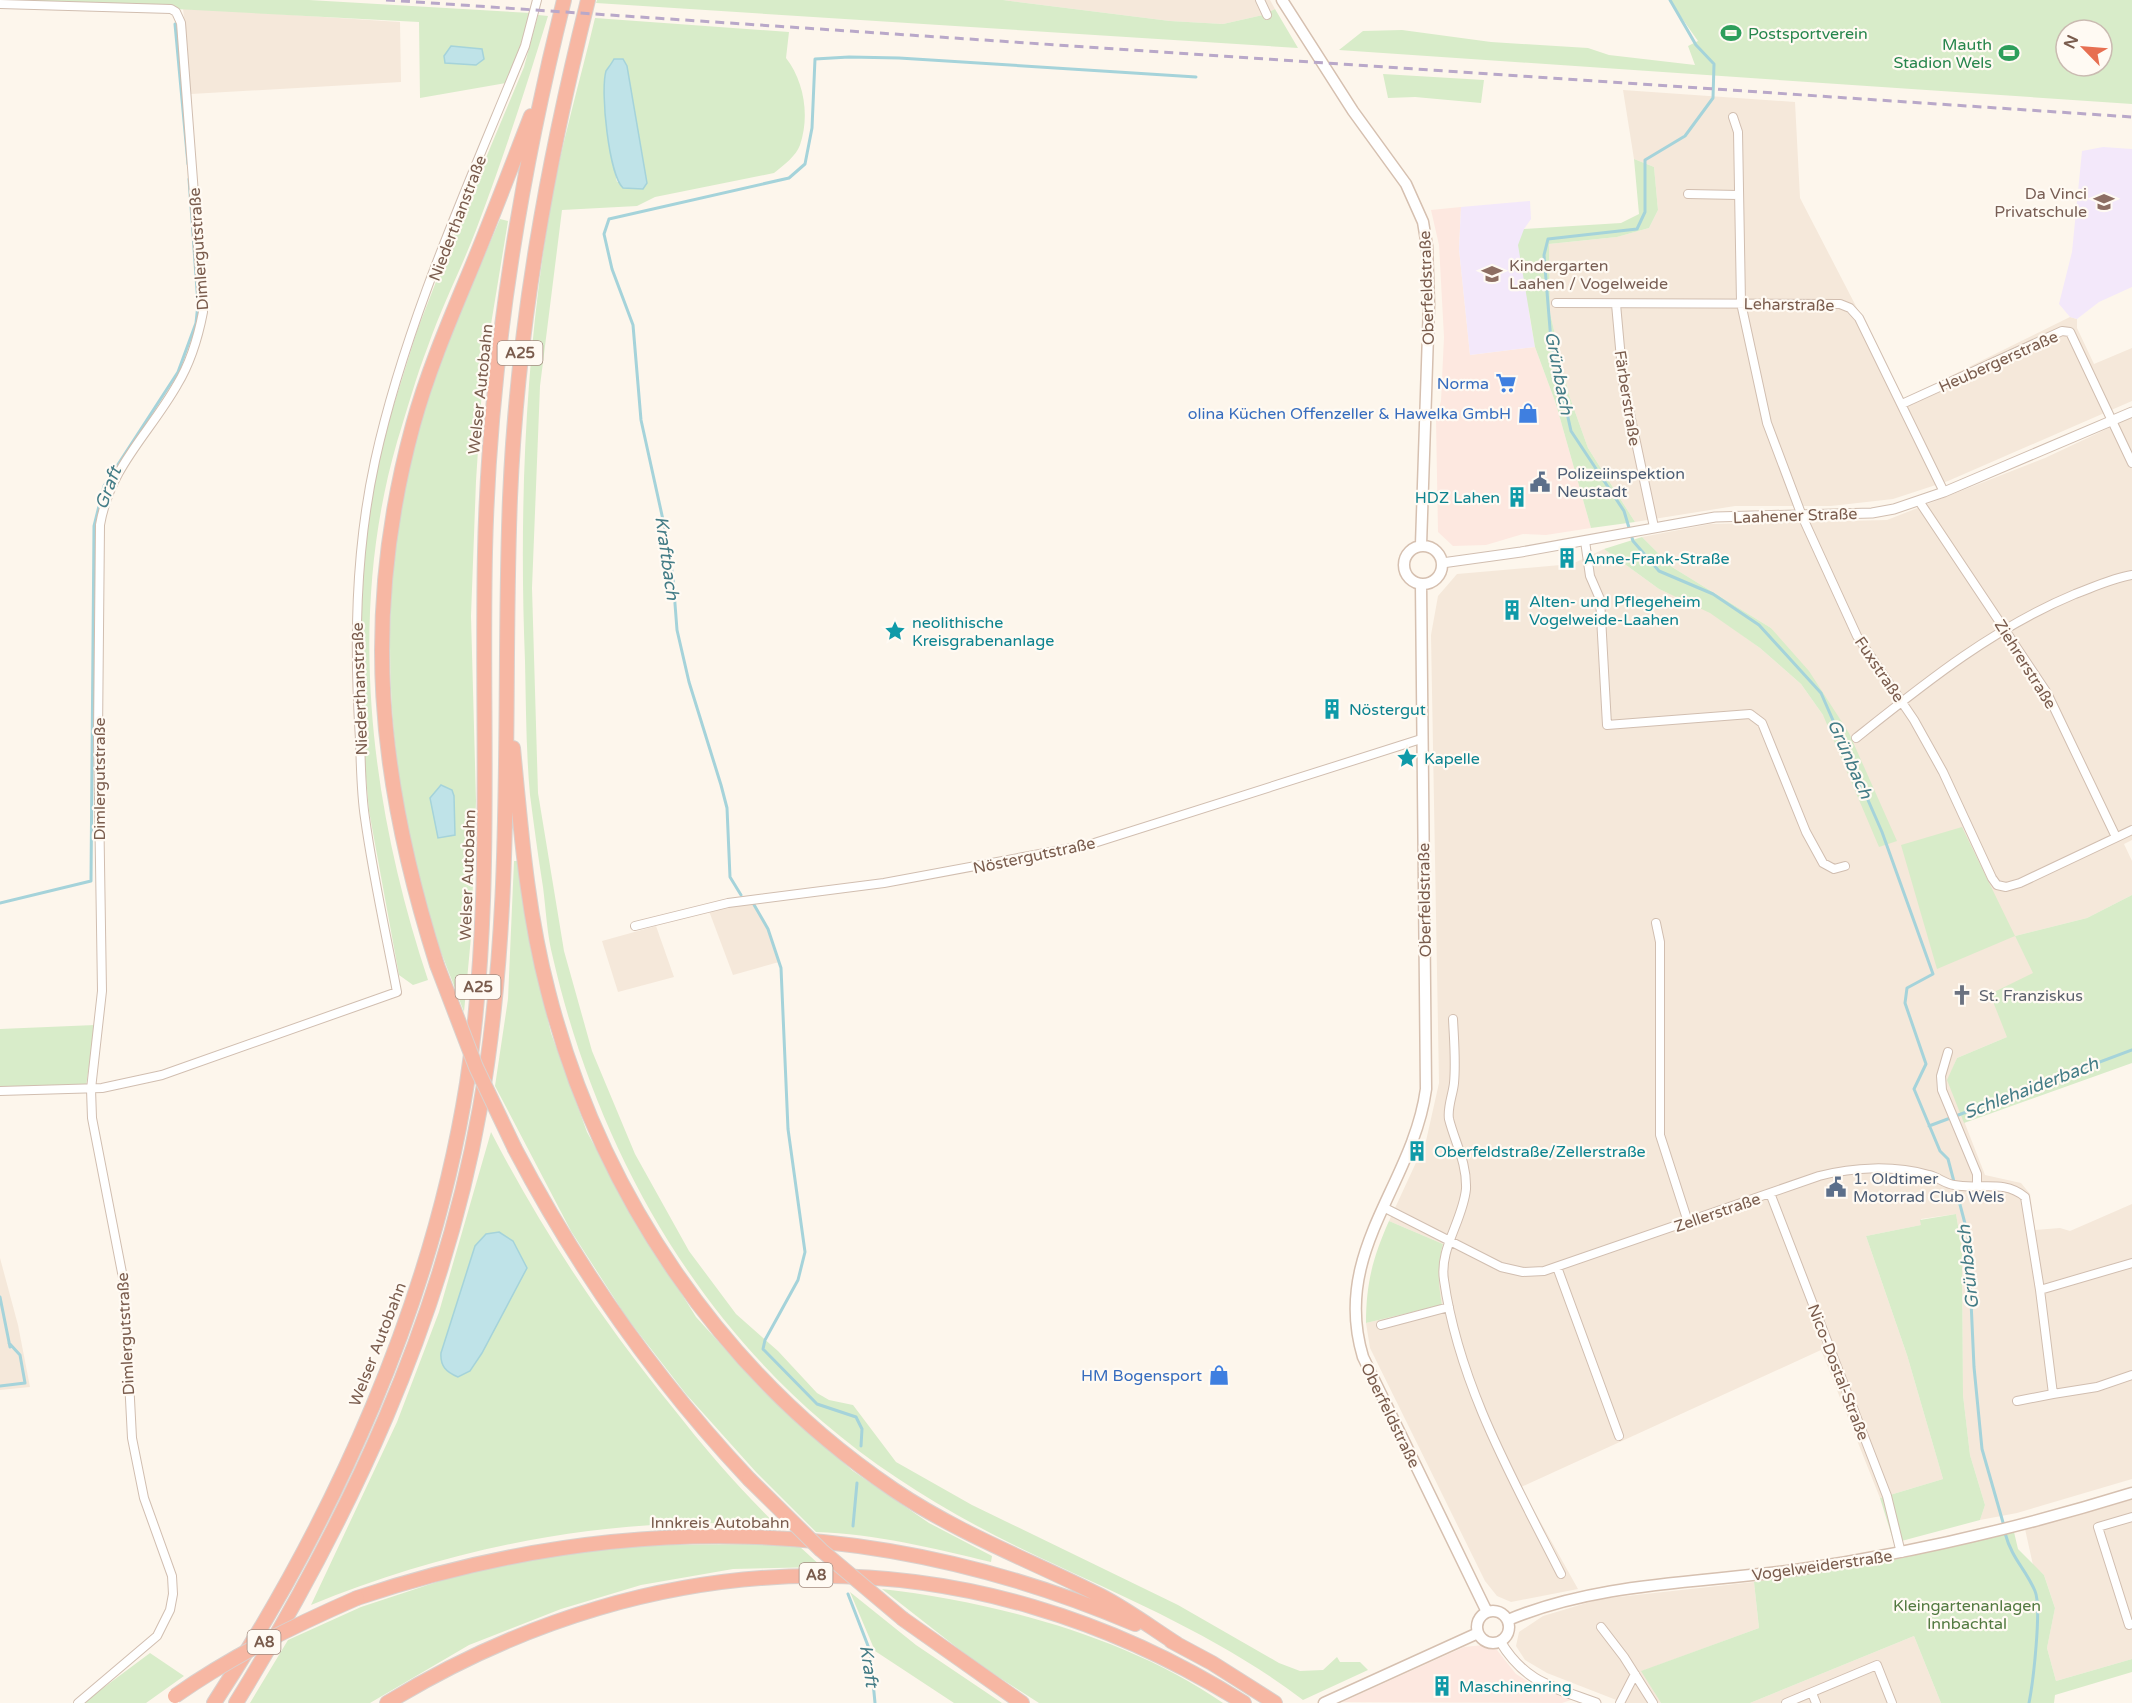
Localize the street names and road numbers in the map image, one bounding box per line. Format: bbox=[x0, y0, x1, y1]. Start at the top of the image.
street label: Niederthanstraße bbox=[425, 153, 491, 284]
street label: Dimlergutstraße bbox=[185, 187, 213, 311]
street label: Oberfeldstraße bbox=[1415, 230, 1439, 346]
street label: Leharstraße bbox=[1743, 294, 1835, 316]
street label: Welser Autobahn bbox=[464, 323, 498, 455]
street label: Heubergerstraße bbox=[1936, 327, 2061, 397]
road number: A25 bbox=[498, 341, 542, 365]
street label: Färberstraße bbox=[1610, 349, 1644, 447]
street label: Laahener Straße bbox=[1732, 504, 1858, 528]
street label: Ziehrerstraße bbox=[1990, 616, 2061, 713]
street label: Niederthanstraße bbox=[348, 622, 372, 756]
street label: Fuxstraße bbox=[1850, 633, 1908, 706]
street label: Dimlergutstraße bbox=[90, 717, 110, 841]
street label: Welser Autobahn bbox=[456, 809, 480, 941]
street label: Nöstergutstraße bbox=[971, 833, 1097, 879]
street label: Oberfeldstraße bbox=[1414, 843, 1436, 957]
road number: A25 bbox=[456, 975, 500, 999]
street label: Zellerstraße bbox=[1671, 1189, 1763, 1237]
street label: Dimlergutstraße bbox=[113, 1272, 139, 1396]
street label: Welser Autobahn bbox=[345, 1279, 411, 1409]
street label: Nico-Dostal-Straße bbox=[1803, 1301, 1873, 1443]
street label: Oberfeldstraße bbox=[1356, 1360, 1424, 1471]
street label: Innkreis Autobahn bbox=[650, 1513, 790, 1533]
street label: Vogelweiderstraße bbox=[1751, 1546, 1894, 1586]
road number: A8 bbox=[800, 1563, 832, 1587]
road number: A8 bbox=[248, 1630, 280, 1654]

